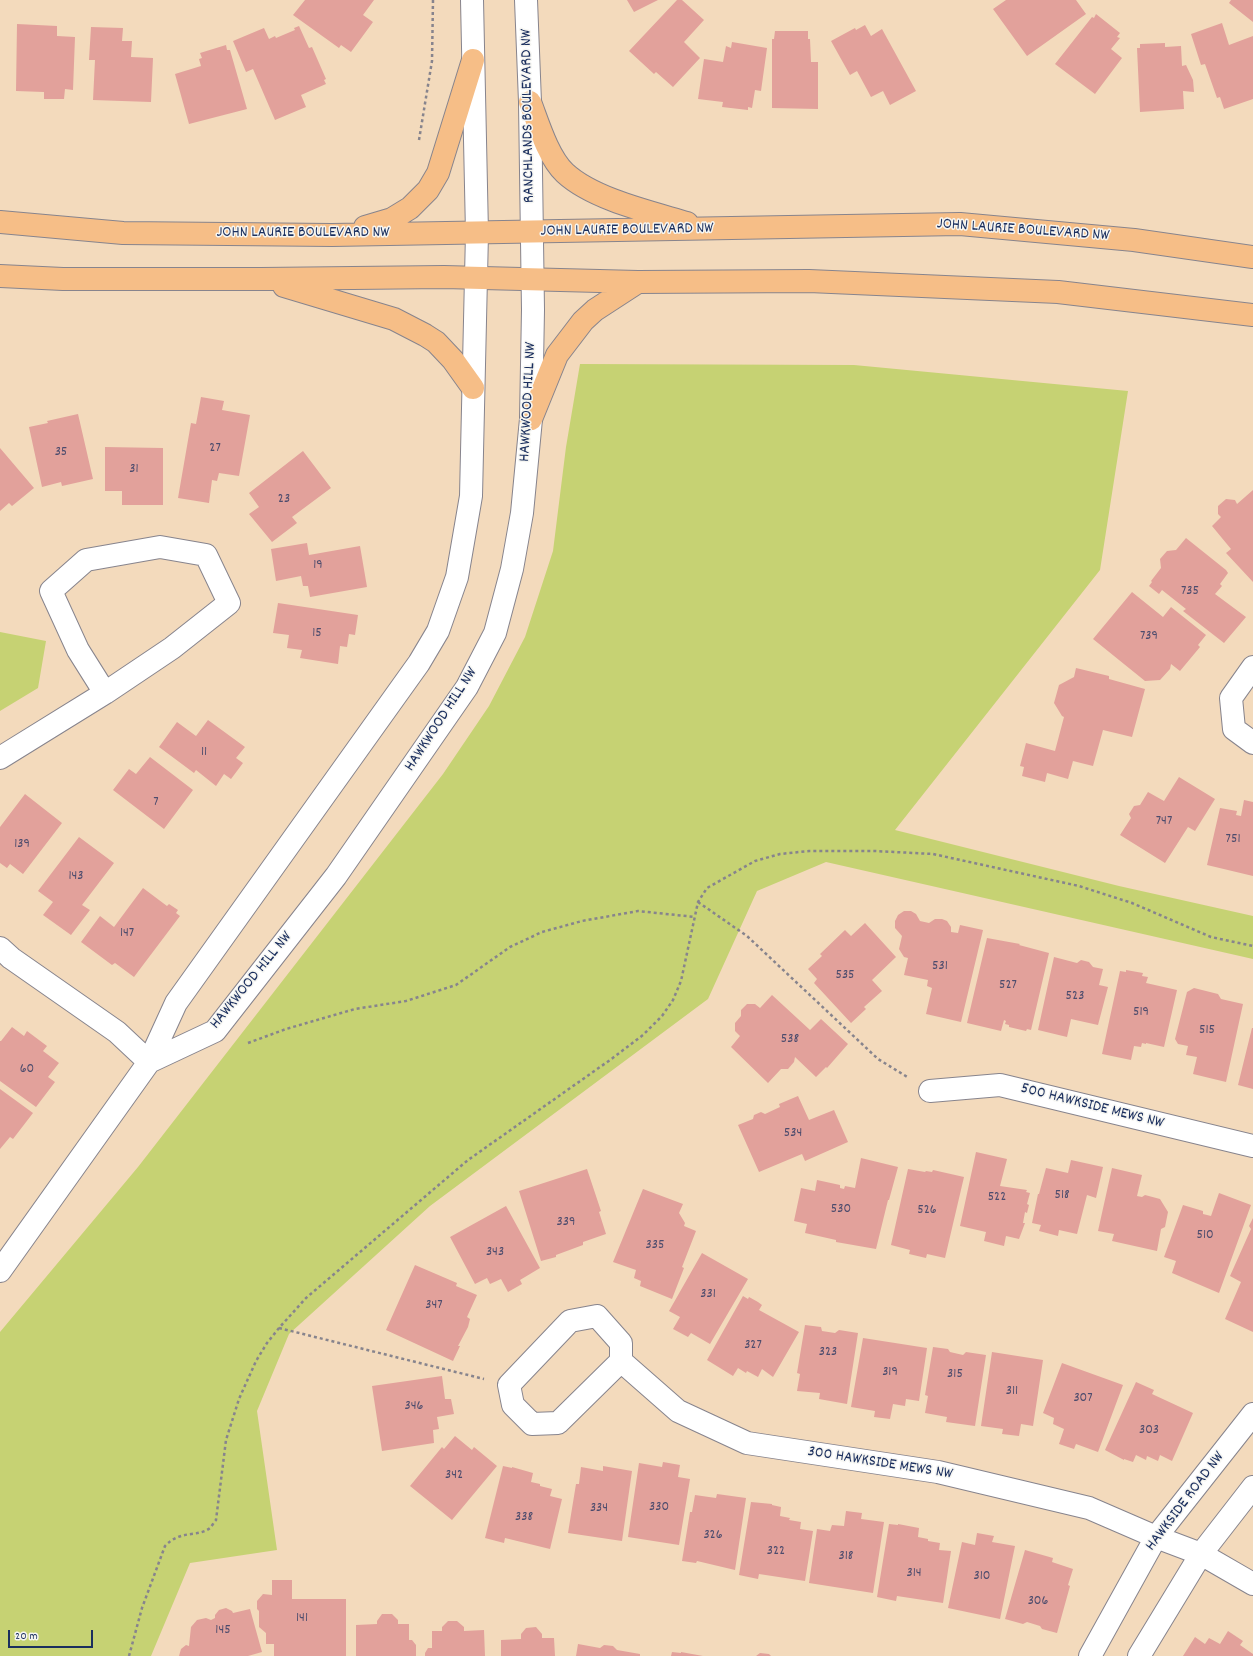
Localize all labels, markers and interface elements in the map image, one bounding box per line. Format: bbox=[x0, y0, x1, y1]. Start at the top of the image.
street label: RANCHLANDS BOULEVARD NW bbox=[518, 29, 540, 203]
street label: JOHN LAURIE BOULEVARD NW bbox=[936, 215, 1110, 247]
street label: JOHN LAURIE BOULEVARD NW bbox=[540, 220, 714, 242]
street label: JOHN LAURIE BOULEVARD NW bbox=[217, 224, 389, 244]
street label: HAWKWOOD HILL NW bbox=[516, 342, 542, 462]
house number: 27 bbox=[209, 441, 221, 457]
house number: 35 bbox=[55, 445, 67, 461]
house number: 31 bbox=[129, 462, 139, 478]
house number: 23 bbox=[278, 492, 290, 508]
house number: 19 bbox=[313, 558, 323, 574]
house number: 735 bbox=[1181, 584, 1199, 600]
house number: 15 bbox=[312, 626, 322, 642]
house number: 739 bbox=[1140, 629, 1158, 645]
street label: HAWKWOOD HILL NW bbox=[401, 664, 483, 776]
house number: 11 bbox=[201, 745, 207, 761]
house number: 7 bbox=[153, 795, 159, 811]
house number: 747 bbox=[1156, 814, 1172, 830]
house number: 751 bbox=[1226, 832, 1240, 848]
house number: 139 bbox=[14, 837, 30, 853]
house number: 143 bbox=[68, 869, 84, 885]
house number: 147 bbox=[120, 926, 134, 942]
street label: HAWKWOOD HILL NW bbox=[207, 928, 297, 1034]
house number: 531 bbox=[932, 959, 948, 975]
house number: 535 bbox=[835, 968, 855, 984]
house number: 527 bbox=[999, 978, 1017, 994]
house number: 523 bbox=[1066, 989, 1084, 1005]
house number: 519 bbox=[1133, 1005, 1149, 1021]
house number: 515 bbox=[1199, 1023, 1215, 1039]
house number: 538 bbox=[781, 1032, 799, 1048]
house number: 60 bbox=[20, 1062, 34, 1078]
street label: 500 HAWKSIDE MEWS NW bbox=[1018, 1080, 1166, 1134]
house number: 534 bbox=[784, 1126, 802, 1142]
house number: 518 bbox=[1054, 1188, 1070, 1204]
house number: 522 bbox=[988, 1190, 1006, 1206]
house number: 530 bbox=[831, 1202, 851, 1218]
house number: 526 bbox=[917, 1203, 937, 1219]
house number: 339 bbox=[557, 1215, 575, 1231]
house number: 510 bbox=[1196, 1228, 1214, 1244]
house number: 335 bbox=[646, 1238, 664, 1254]
house number: 343 bbox=[486, 1245, 504, 1261]
house number: 331 bbox=[700, 1287, 716, 1303]
house number: 347 bbox=[425, 1298, 443, 1314]
house number: 327 bbox=[744, 1338, 762, 1354]
house number: 323 bbox=[819, 1345, 837, 1361]
house number: 319 bbox=[882, 1365, 898, 1381]
house number: 315 bbox=[947, 1367, 963, 1383]
house number: 311 bbox=[1006, 1384, 1018, 1400]
house number: 307 bbox=[1073, 1391, 1093, 1407]
house number: 346 bbox=[405, 1399, 423, 1415]
house number: 303 bbox=[1139, 1423, 1159, 1439]
street label: 300 HAWKSIDE MEWS NW bbox=[806, 1443, 954, 1485]
street label: HAWKSIDE ROAD NW bbox=[1142, 1449, 1230, 1555]
house number: 342 bbox=[445, 1468, 463, 1484]
house number: 330 bbox=[649, 1500, 669, 1516]
house number: 334 bbox=[590, 1501, 608, 1517]
house number: 338 bbox=[515, 1510, 533, 1526]
house number: 326 bbox=[703, 1528, 723, 1544]
house number: 322 bbox=[767, 1544, 785, 1560]
house number: 318 bbox=[839, 1549, 853, 1565]
house number: 314 bbox=[906, 1566, 922, 1582]
house number: 310 bbox=[974, 1569, 990, 1585]
house number: 306 bbox=[1028, 1594, 1048, 1610]
house number: 141 bbox=[296, 1611, 308, 1627]
scale bar bbox=[10, 1622, 95, 1648]
house number: 145 bbox=[215, 1623, 231, 1639]
text: 20 m bbox=[15, 1628, 38, 1645]

